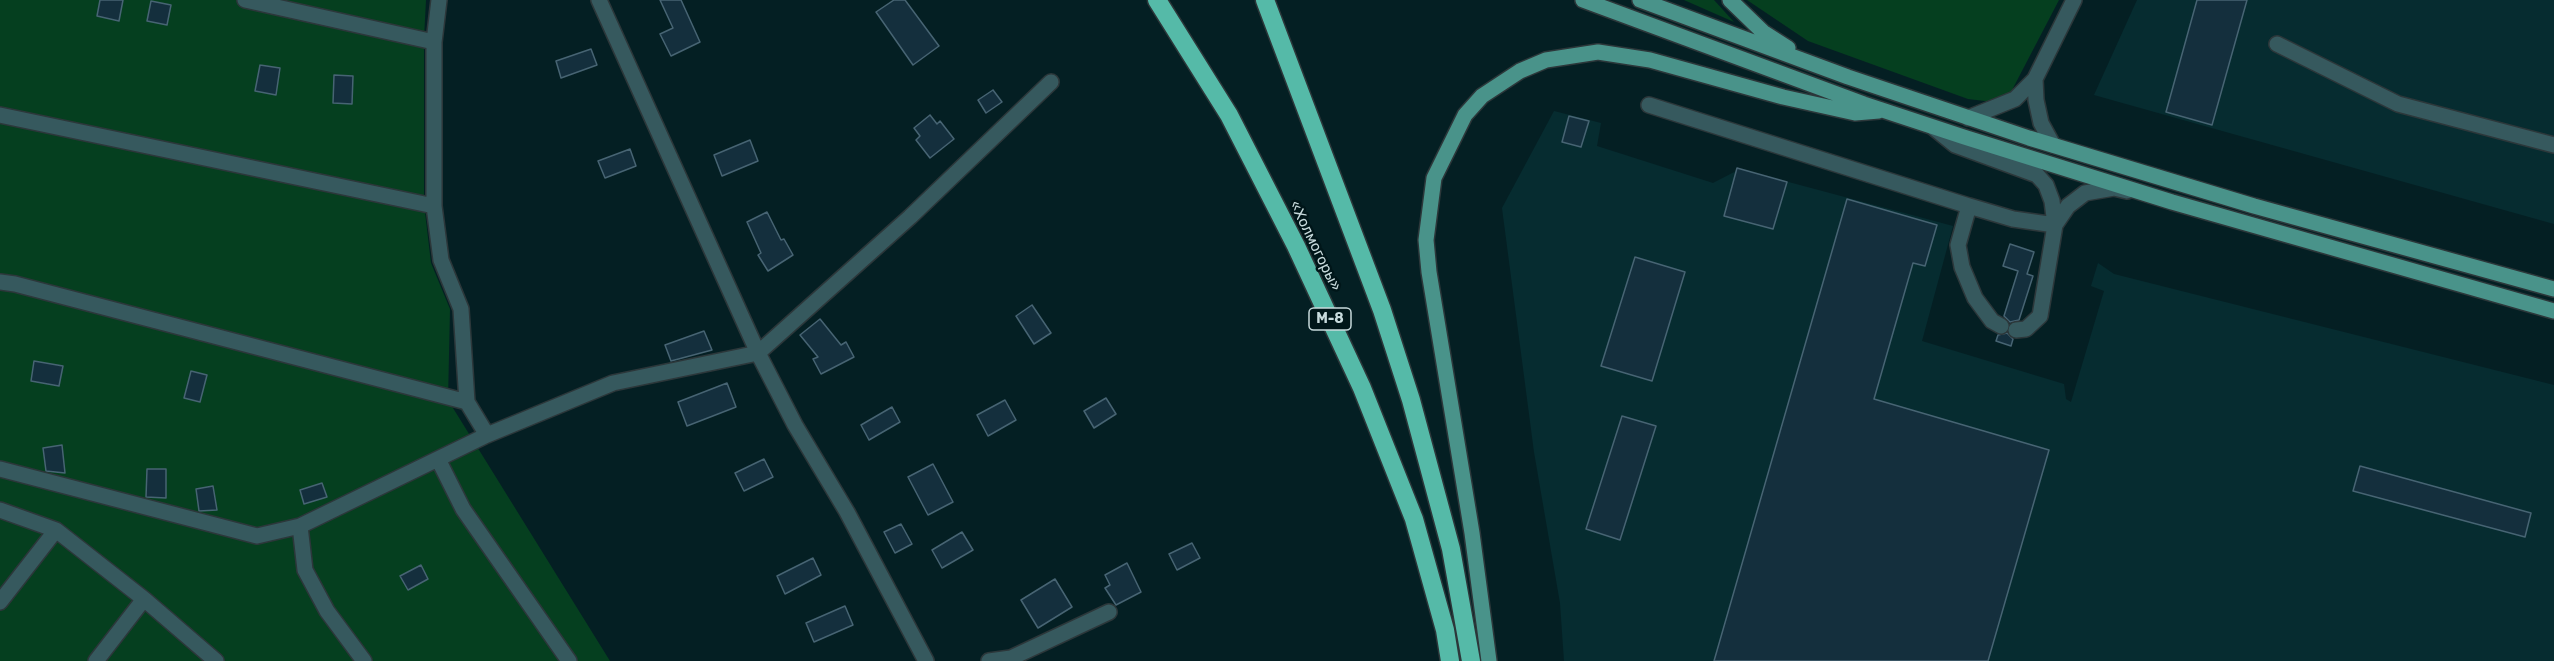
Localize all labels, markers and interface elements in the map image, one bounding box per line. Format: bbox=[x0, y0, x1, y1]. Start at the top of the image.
street label: «Холмогоры» bbox=[1285, 198, 1345, 294]
road number: М-8 bbox=[1309, 308, 1351, 330]

